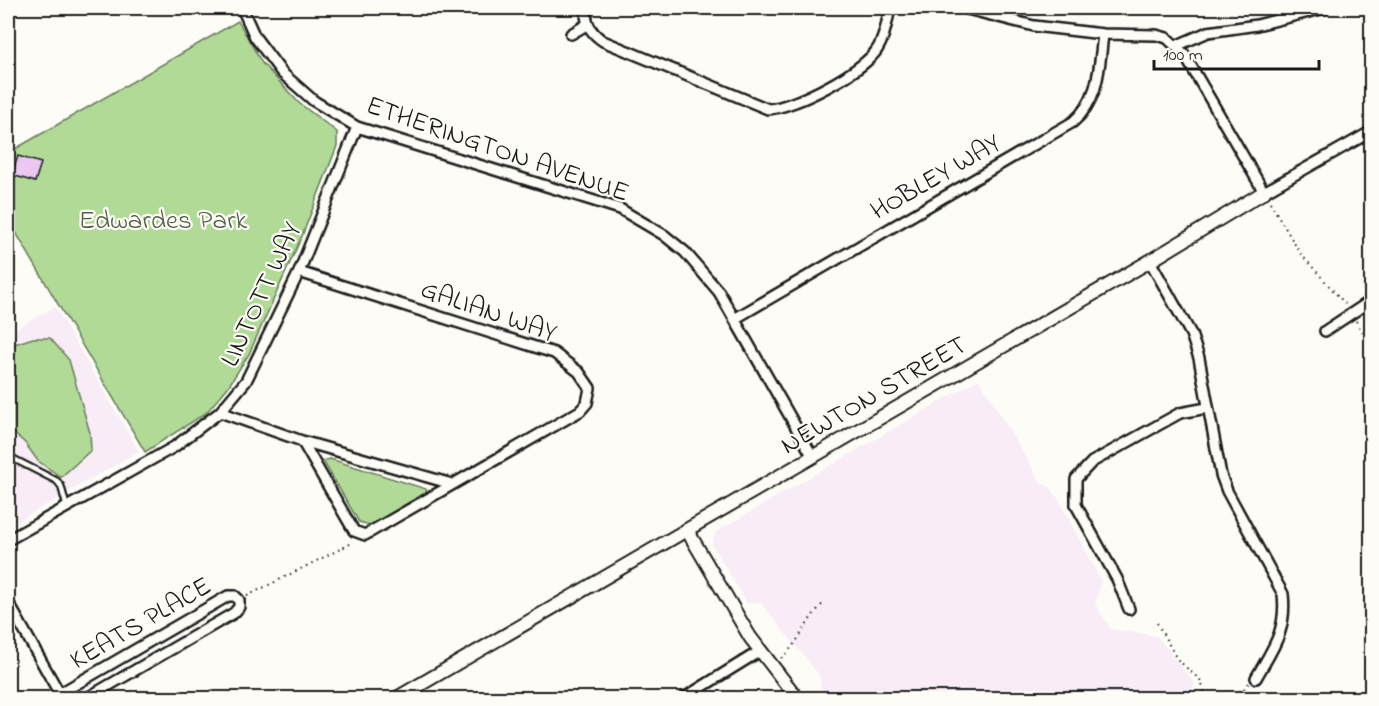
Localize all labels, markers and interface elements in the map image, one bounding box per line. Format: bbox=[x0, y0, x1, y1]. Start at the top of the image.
scale bar bbox=[1154, 33, 1319, 71]
text: 100 m bbox=[1163, 43, 1203, 69]
street label: ETHERINGTON AVENUE bbox=[360, 87, 634, 214]
street label: HOBLEY WAY bbox=[864, 125, 1009, 231]
park label: Edwardes Park bbox=[79, 202, 248, 241]
street label: LINTOTT WAY bbox=[212, 216, 313, 374]
street label: GALIAN WAY bbox=[415, 271, 562, 354]
street label: NEWTON STREET bbox=[774, 327, 975, 465]
street label: KEATS PLACE bbox=[63, 568, 219, 680]

